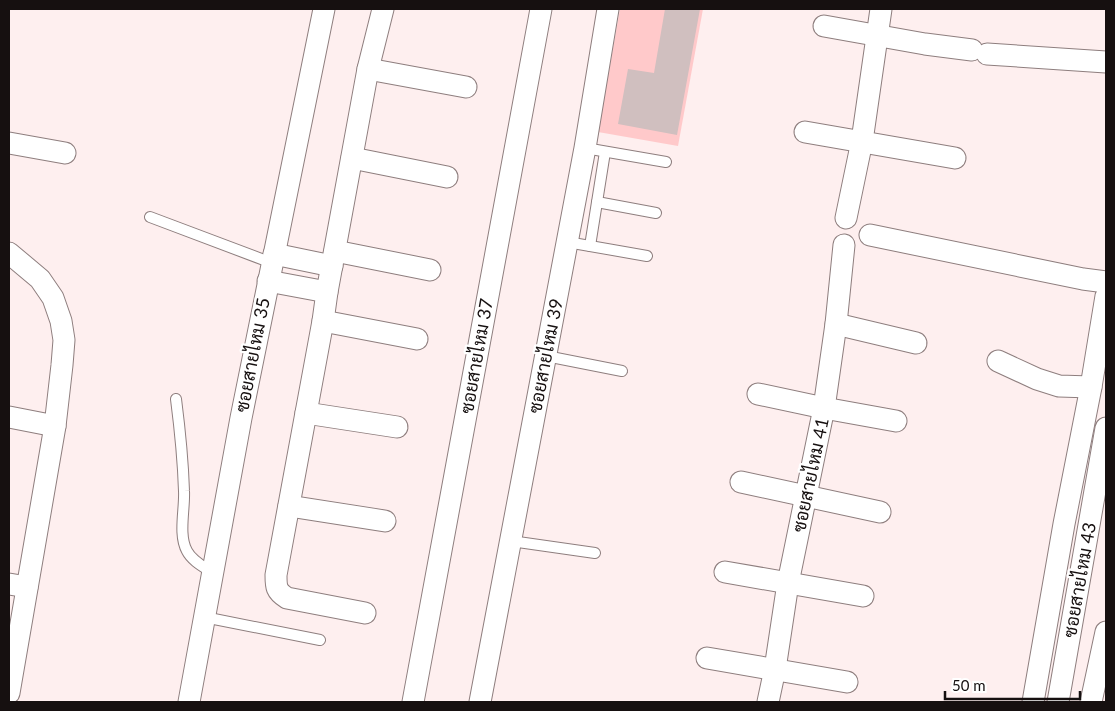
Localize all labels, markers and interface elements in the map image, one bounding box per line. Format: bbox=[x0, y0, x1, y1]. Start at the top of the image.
street label: ซอยสายไหม 35 bbox=[229, 295, 274, 414]
street label: ซอยสายไหม 37 bbox=[454, 296, 497, 415]
street label: ซอยสายไหม 39 bbox=[522, 296, 567, 415]
street label: ซอยสายไหม 41 bbox=[786, 415, 833, 534]
street label: ซอยสายไหม 43 bbox=[1057, 520, 1100, 639]
scale bar bbox=[945, 668, 1080, 700]
text: 50 m bbox=[952, 676, 986, 694]

